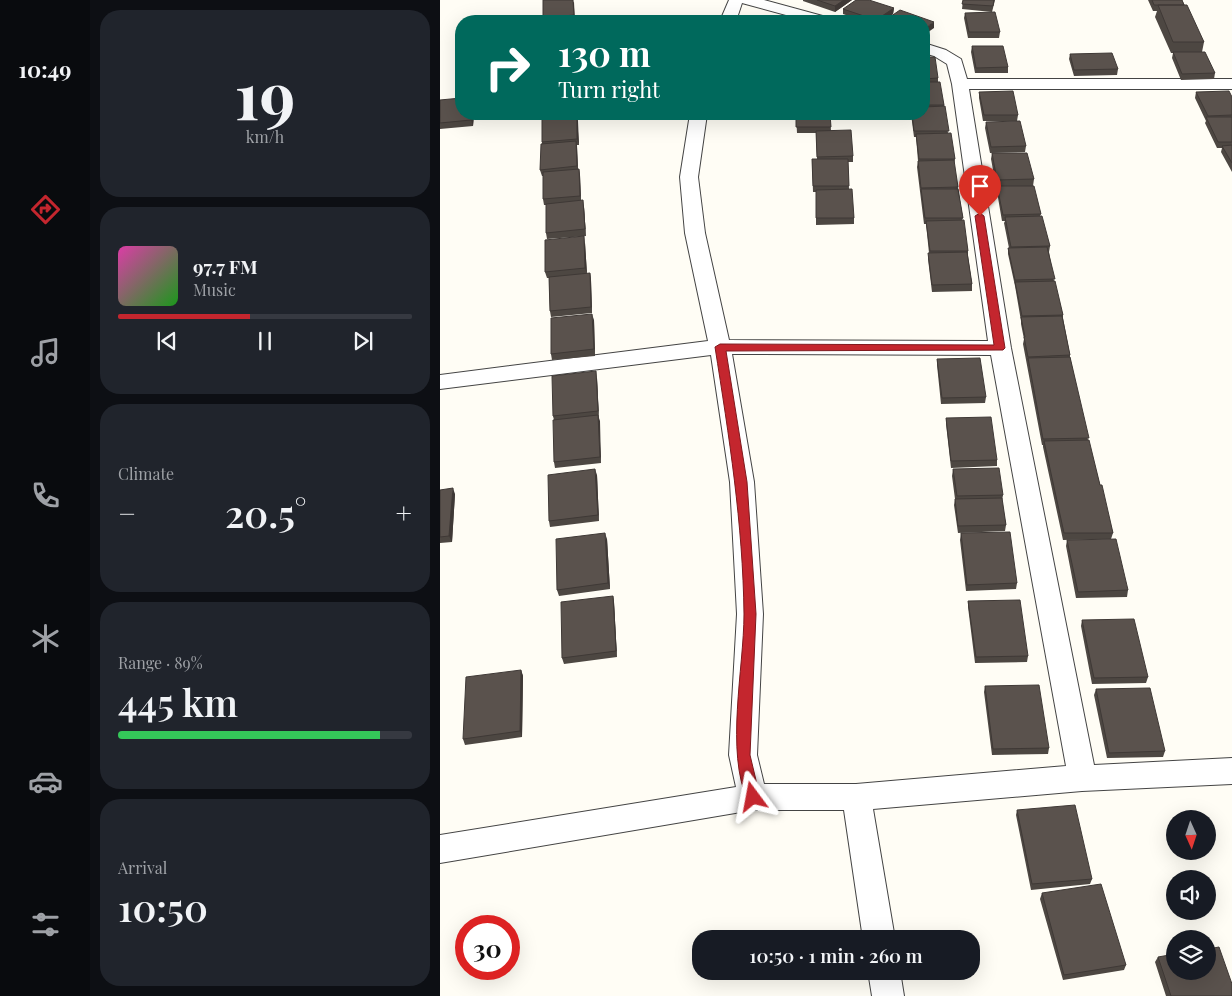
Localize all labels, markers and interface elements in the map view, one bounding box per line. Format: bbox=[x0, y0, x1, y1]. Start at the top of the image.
text: 130 m bbox=[558, 29, 651, 76]
icon: right bbox=[475, 35, 540, 100]
text: 19 bbox=[235, 50, 295, 136]
text: 10:49 bbox=[19, 54, 71, 84]
text: Turn right bbox=[558, 74, 660, 104]
text: km/h bbox=[246, 126, 284, 147]
pin bbox=[959, 165, 1001, 216]
icon: arrive bbox=[966, 172, 994, 200]
icon: directions bbox=[28, 192, 63, 227]
text: 97.7 FM bbox=[193, 253, 258, 279]
text: Music bbox=[193, 279, 236, 300]
icon: previous bbox=[153, 327, 181, 355]
icon: pause bbox=[251, 327, 279, 355]
icon: next bbox=[349, 327, 377, 355]
icon: music bbox=[28, 335, 63, 370]
text: Climate bbox=[118, 463, 174, 484]
icon: phone bbox=[28, 478, 63, 513]
text: 20.5° bbox=[225, 487, 307, 538]
text: − bbox=[118, 494, 136, 531]
text: + bbox=[396, 494, 412, 531]
icon: climate bbox=[28, 621, 63, 656]
text: Range · 89% bbox=[118, 652, 203, 673]
text: 445 km bbox=[118, 676, 238, 727]
icon: car bbox=[28, 764, 63, 799]
position arrow bbox=[726, 770, 778, 822]
north arrow bbox=[1166, 810, 1216, 860]
map controls bbox=[1166, 810, 1216, 980]
text: Arrival bbox=[118, 857, 167, 878]
button: sound bbox=[1166, 870, 1216, 920]
text: 10:50 bbox=[118, 881, 208, 932]
icon: filters bbox=[28, 907, 63, 942]
speed limit sign: 30 bbox=[455, 915, 520, 980]
button: layers bbox=[1166, 930, 1216, 980]
text: 10:50 · 1 min · 260 m bbox=[749, 942, 923, 968]

